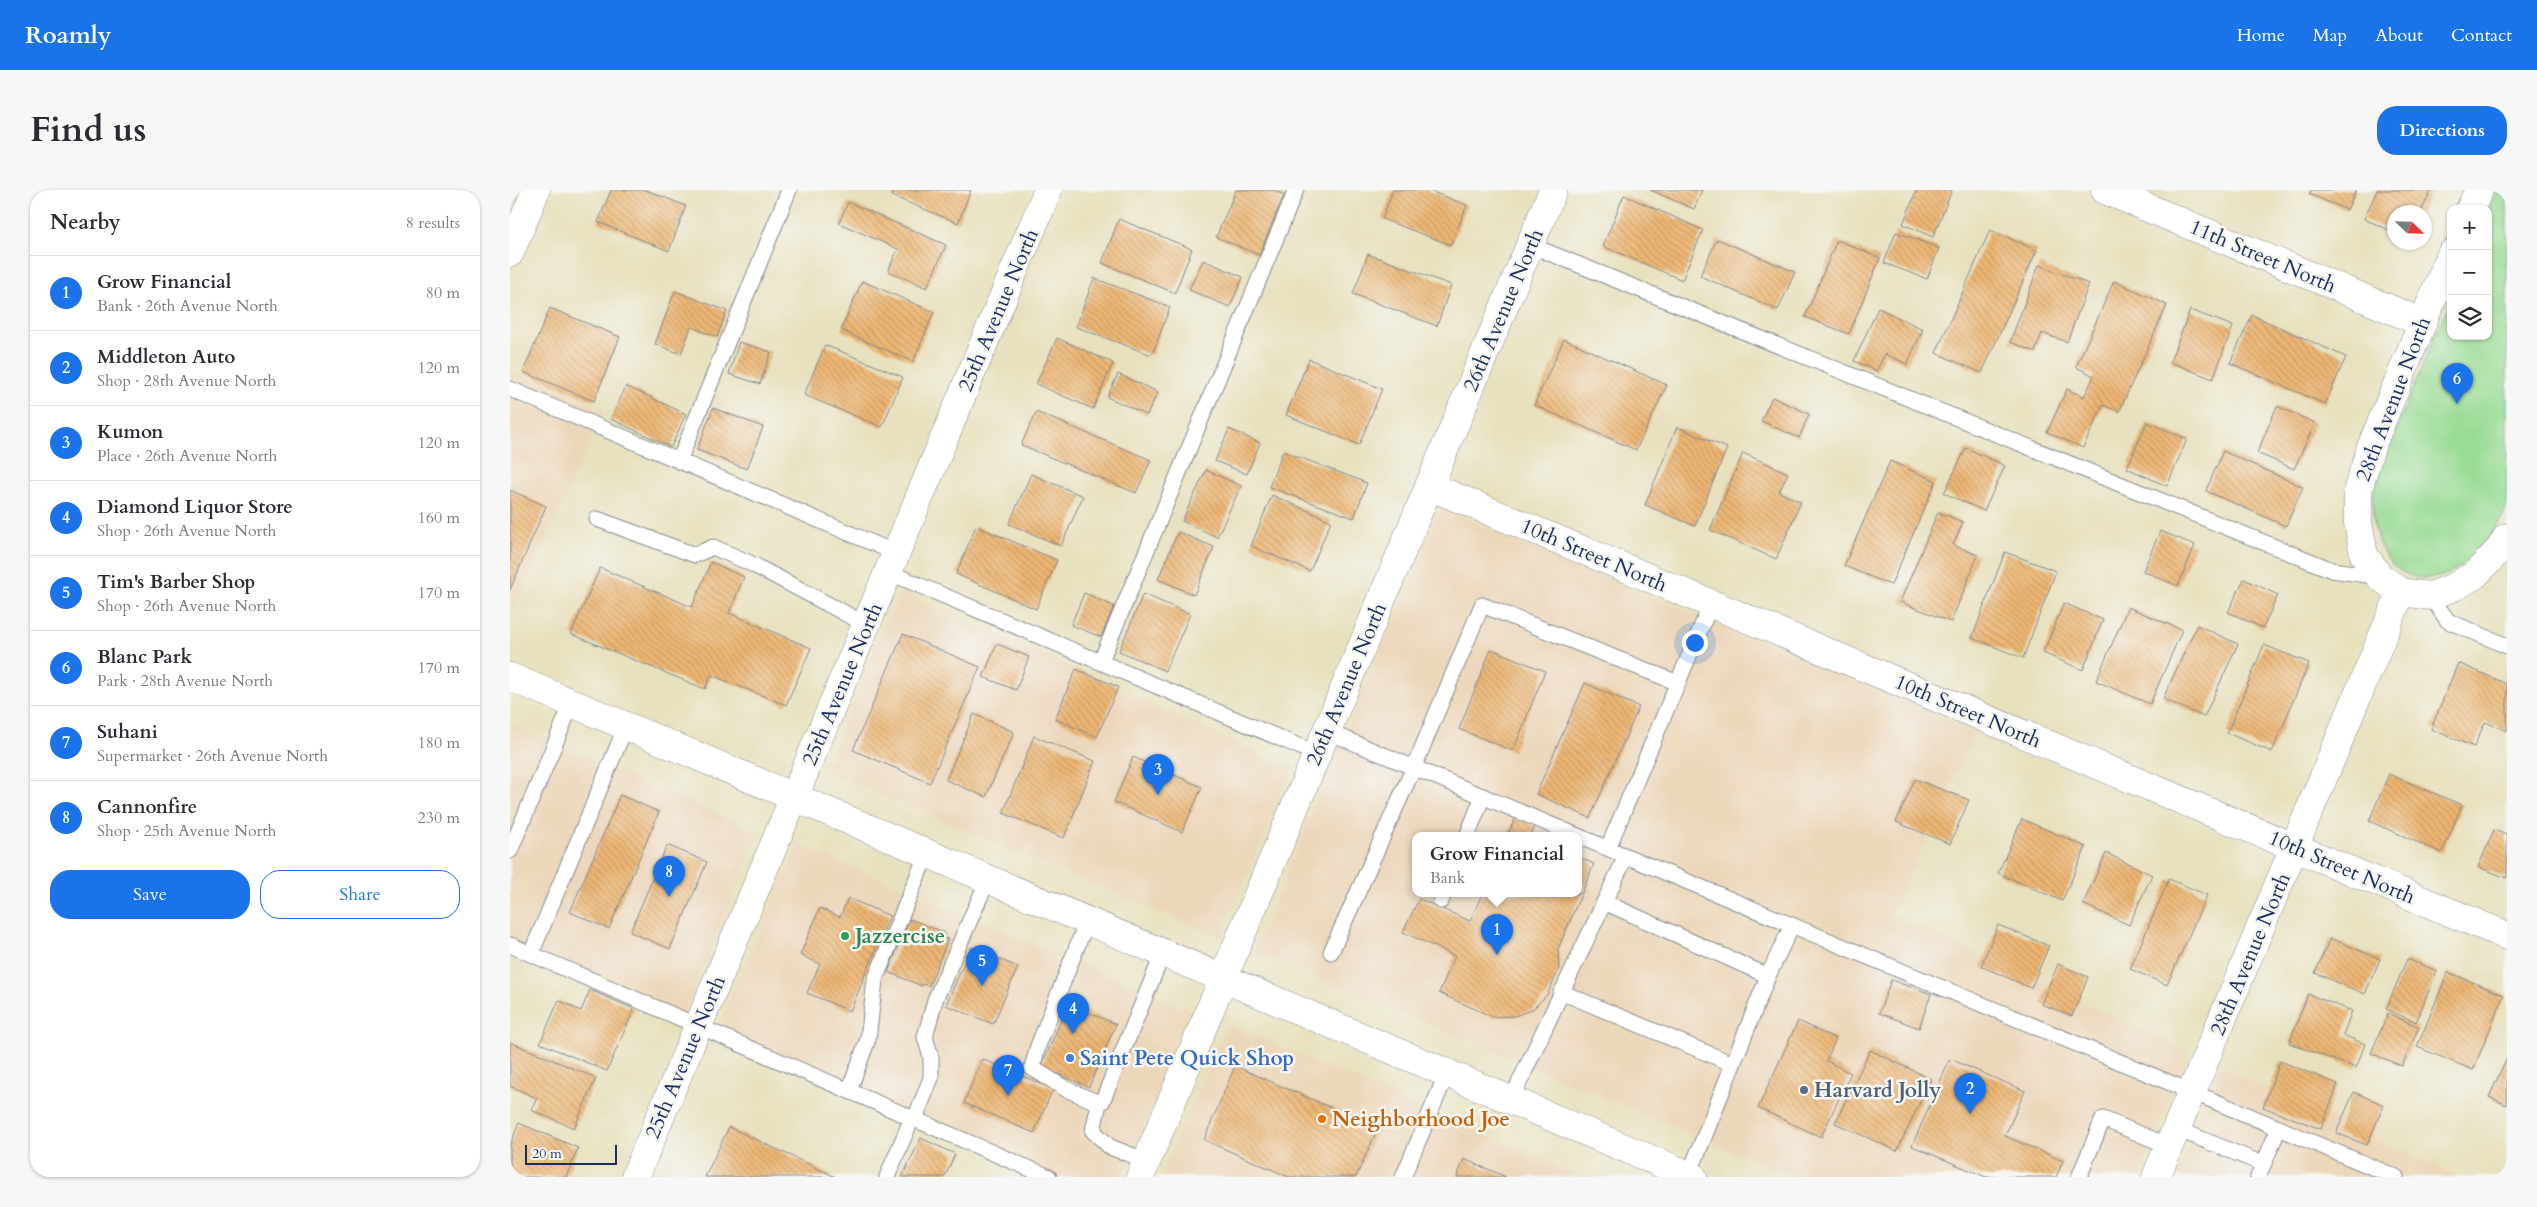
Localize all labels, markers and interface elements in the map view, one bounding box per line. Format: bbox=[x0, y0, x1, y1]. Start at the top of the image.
text: Roamly bbox=[25, 19, 111, 52]
text: Home bbox=[2237, 23, 2285, 48]
text: Map bbox=[2313, 23, 2347, 48]
text: About bbox=[2375, 23, 2423, 48]
text: Contact bbox=[2451, 23, 2512, 48]
text: Find us bbox=[30, 106, 146, 154]
button: Directions bbox=[2377, 106, 2507, 155]
north arrow bbox=[2387, 205, 2432, 250]
map controls bbox=[2447, 205, 2492, 340]
button: + bbox=[2447, 205, 2492, 250]
text: Nearby bbox=[50, 208, 121, 237]
text: 8 results bbox=[406, 212, 460, 234]
street label: 11th Street North bbox=[2185, 213, 2341, 301]
street label: 25th Avenue North bbox=[951, 224, 1046, 396]
street label: 26th Avenue North bbox=[1456, 224, 1551, 396]
button: − bbox=[2447, 250, 2492, 295]
text: Grow Financial bbox=[97, 269, 231, 295]
text: 1 bbox=[62, 282, 70, 304]
text: 80 m bbox=[426, 282, 460, 304]
text: Bank · 26th Avenue North bbox=[97, 295, 278, 317]
button: layers bbox=[2447, 295, 2492, 340]
street label: 28th Avenue North bbox=[2349, 312, 2438, 486]
text: Middleton Auto bbox=[97, 344, 235, 370]
text: 2 bbox=[62, 357, 70, 379]
text: 120 m bbox=[418, 357, 460, 379]
pin: 6 bbox=[2441, 363, 2473, 404]
text: Shop · 28th Avenue North bbox=[97, 370, 276, 392]
text: Kumon bbox=[97, 419, 163, 445]
text: 3 bbox=[62, 432, 70, 454]
text: 120 m bbox=[418, 432, 460, 454]
text: Place · 26th Avenue North bbox=[97, 445, 277, 467]
text: Diamond Liquor Store bbox=[97, 494, 293, 520]
text: 4 bbox=[62, 507, 70, 529]
text: 160 m bbox=[418, 507, 460, 529]
street label: 10th Street North bbox=[1516, 512, 1672, 600]
text: Shop · 26th Avenue North bbox=[97, 520, 276, 542]
text: Tim's Barber Shop bbox=[97, 569, 255, 595]
text: 5 bbox=[62, 582, 70, 604]
text: 170 m bbox=[418, 582, 460, 604]
text: Shop · 26th Avenue North bbox=[97, 595, 276, 617]
street label: 25th Avenue North bbox=[795, 598, 890, 770]
street label: 26th Avenue North bbox=[1299, 598, 1394, 770]
your location bbox=[1682, 630, 1708, 656]
text: Blanc Park bbox=[97, 644, 192, 670]
text: 6 bbox=[62, 657, 70, 679]
text: 170 m bbox=[418, 657, 460, 679]
street label: 10th Street North bbox=[1890, 668, 2046, 756]
text: Park · 28th Avenue North bbox=[97, 670, 273, 692]
text: Suhani bbox=[97, 719, 158, 745]
text: 7 bbox=[62, 732, 70, 754]
text: 180 m bbox=[418, 732, 460, 754]
text: Supermarket · 26th Avenue North bbox=[97, 745, 328, 767]
pin: 3 bbox=[1142, 754, 1174, 795]
text: Cannonfire bbox=[97, 794, 197, 820]
text: 8 bbox=[62, 807, 70, 829]
text: 230 m bbox=[418, 807, 460, 829]
text: Shop · 25th Avenue North bbox=[97, 820, 276, 842]
street label: 10th Street North bbox=[2264, 824, 2420, 912]
popup bbox=[1412, 832, 1582, 897]
text: Grow Financial bbox=[1430, 841, 1564, 867]
pin: 8 bbox=[653, 856, 685, 897]
text: Bank bbox=[1430, 867, 1465, 889]
street label: 28th Avenue North bbox=[2203, 868, 2298, 1040]
button: Save bbox=[50, 870, 250, 919]
button: Share bbox=[260, 870, 460, 919]
pin: 1 bbox=[1481, 914, 1513, 955]
place label: Jazzercise bbox=[852, 922, 945, 951]
marker: Jazzercise bbox=[839, 930, 851, 942]
pin: 5 bbox=[966, 945, 998, 986]
street label: 25th Avenue North bbox=[638, 971, 733, 1143]
pin: 4 bbox=[1057, 993, 1089, 1034]
place label: Saint Pete Quick Shop bbox=[1080, 1044, 1294, 1073]
marker: Saint Pete Quick Shop bbox=[1064, 1052, 1076, 1064]
pin: 7 bbox=[992, 1055, 1024, 1096]
pin: 2 bbox=[1954, 1073, 1986, 1114]
place label: Harvard Jolly bbox=[1814, 1076, 1941, 1105]
marker: Harvard Jolly bbox=[1798, 1084, 1810, 1096]
place label: Neighborhood Joe bbox=[1332, 1105, 1510, 1134]
marker: Neighborhood Joe bbox=[1316, 1113, 1328, 1125]
scale bar bbox=[525, 1142, 618, 1165]
text: 20 m bbox=[532, 1144, 562, 1163]

